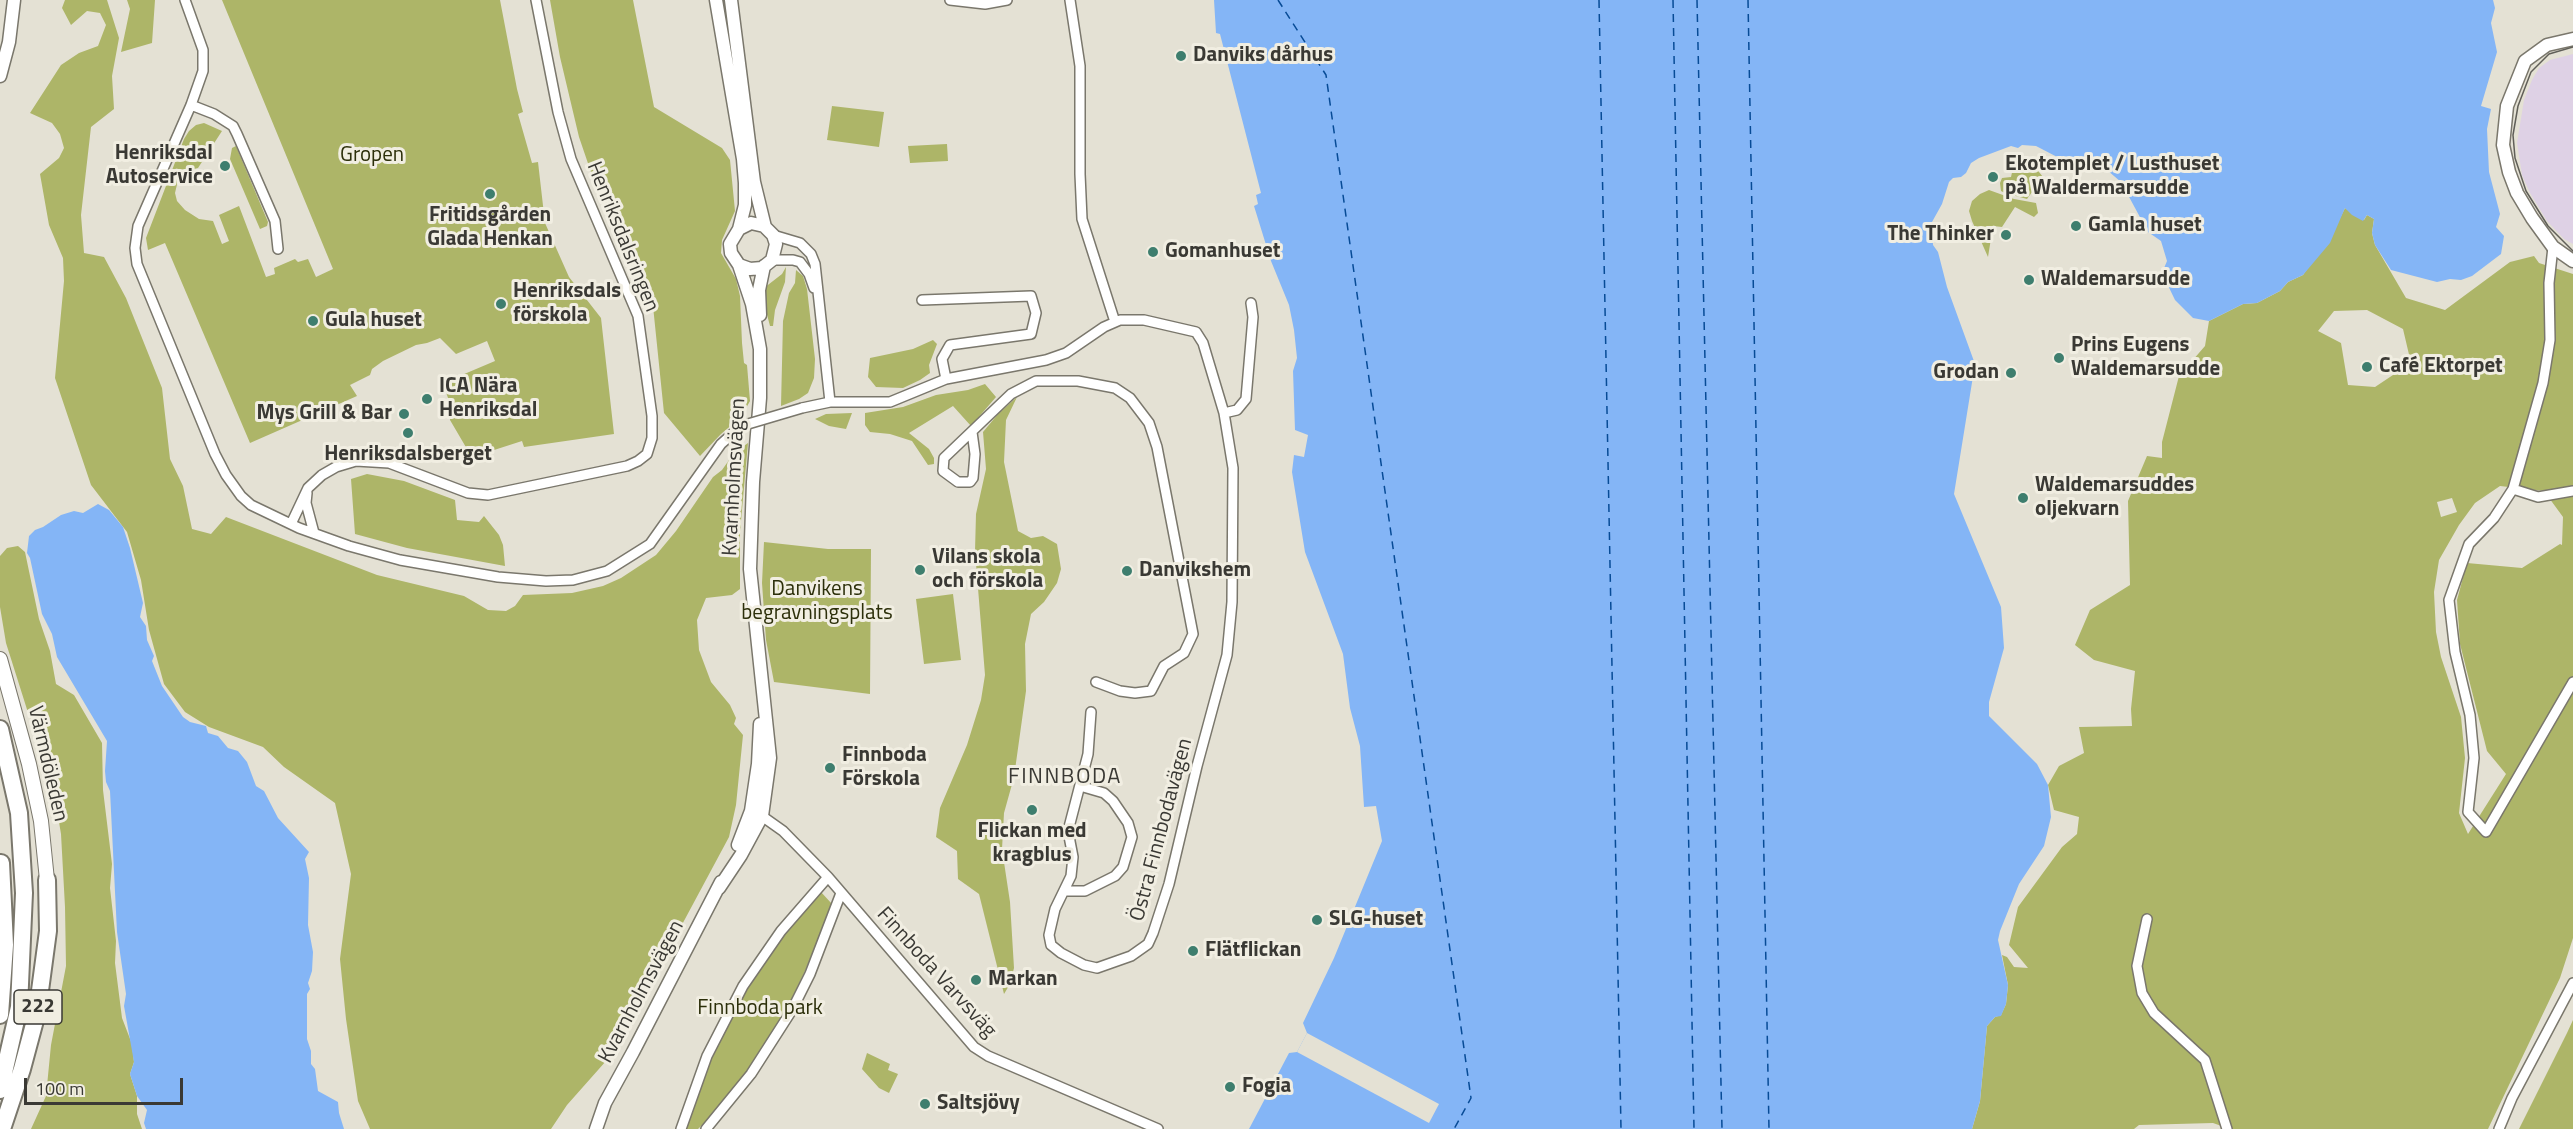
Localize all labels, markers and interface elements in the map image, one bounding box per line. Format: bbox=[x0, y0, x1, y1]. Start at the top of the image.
place label: Danviks dårhus bbox=[1193, 43, 1333, 69]
marker: Danviks dårhus bbox=[1174, 49, 1188, 63]
place label: Henriksdal Autoservice bbox=[106, 141, 213, 191]
park label: Gropen bbox=[340, 143, 404, 169]
place label: Ekotemplet / Lusthuset på Waldermarsudde bbox=[2005, 152, 2219, 202]
street label: Henriksdalsringen bbox=[580, 158, 664, 316]
marker: Henriksdal Autoservice bbox=[218, 159, 232, 173]
marker: Ekotemplet / Lusthuset på Waldermarsudde bbox=[1986, 170, 2000, 184]
marker: Fritidsgården Glada Henkan bbox=[483, 187, 497, 201]
place label: Fritidsgården Glada Henkan bbox=[427, 203, 553, 253]
place label: Gamla huset bbox=[2088, 213, 2202, 239]
marker: Gamla huset bbox=[2069, 219, 2083, 233]
place label: The Thinker bbox=[1887, 222, 1994, 248]
marker: The Thinker bbox=[1999, 228, 2013, 242]
place label: Gomanhuset bbox=[1165, 239, 1280, 265]
marker: Gomanhuset bbox=[1146, 245, 1160, 259]
place label: Waldemarsudde bbox=[2041, 267, 2190, 293]
marker: Waldemarsudde bbox=[2022, 273, 2036, 287]
place label: Henriksdals förskola bbox=[513, 279, 621, 329]
marker: Henriksdals förskola bbox=[494, 297, 508, 311]
place label: Gula huset bbox=[325, 308, 422, 334]
marker: Gula huset bbox=[306, 314, 320, 328]
place label: Prins Eugens Waldemarsudde bbox=[2071, 333, 2220, 383]
marker: Prins Eugens Waldemarsudde bbox=[2052, 351, 2066, 365]
place label: Café Ektorpet bbox=[2379, 354, 2503, 380]
place label: Grodan bbox=[1933, 360, 1999, 386]
marker: Café Ektorpet bbox=[2360, 360, 2374, 374]
marker: Grodan bbox=[2004, 366, 2018, 380]
place label: ICA Nära Henriksdal bbox=[439, 374, 537, 424]
marker: ICA Nära Henriksdal bbox=[420, 392, 434, 406]
street label: Kvarnholmsvägen bbox=[718, 397, 752, 557]
place label: Mys Grill & Bar bbox=[256, 401, 392, 427]
marker: Mys Grill & Bar bbox=[397, 407, 411, 421]
marker: Henriksdalsberget bbox=[401, 426, 415, 440]
place label: Henriksdalsberget bbox=[324, 442, 492, 468]
place label: Waldemarsuddes oljekvarn bbox=[2035, 473, 2194, 523]
marker: Waldemarsuddes oljekvarn bbox=[2016, 491, 2030, 505]
place label: Vilans skola och förskola bbox=[932, 545, 1043, 595]
place label: Danvikshem bbox=[1139, 558, 1251, 584]
marker: Vilans skola och förskola bbox=[913, 563, 927, 577]
marker: Danvikshem bbox=[1120, 564, 1134, 578]
park label: Danvikens begravningsplats bbox=[741, 577, 893, 627]
street label: Värmdöleden bbox=[21, 704, 73, 824]
street label: Östra Finnbodavägen bbox=[1125, 736, 1199, 924]
place label: Finnboda Förskola bbox=[842, 743, 927, 793]
marker: Finnboda Förskola bbox=[823, 761, 837, 775]
district label: FINNBODA bbox=[1008, 765, 1122, 791]
marker: Flickan med kragblus bbox=[1025, 803, 1039, 817]
place label: Flickan med kragblus bbox=[977, 819, 1087, 869]
street label: Finnboda Varvsväg bbox=[871, 903, 1001, 1043]
place label: SLG-huset bbox=[1329, 907, 1423, 933]
marker: SLG-huset bbox=[1310, 913, 1324, 927]
street label: Kvarnholmsvägen bbox=[594, 916, 690, 1068]
place label: Flätflickan bbox=[1205, 938, 1301, 964]
marker: Flätflickan bbox=[1186, 944, 1200, 958]
place label: Markan bbox=[988, 967, 1058, 993]
marker: Markan bbox=[969, 973, 983, 987]
road number: 222 bbox=[14, 990, 62, 1024]
park label: Finnboda park bbox=[697, 996, 823, 1022]
scale bar bbox=[27, 1066, 186, 1104]
place label: Fogia bbox=[1242, 1074, 1291, 1100]
text: 100 m bbox=[35, 1075, 84, 1102]
marker: Fogia bbox=[1223, 1080, 1237, 1094]
place label: Saltsjövy bbox=[937, 1091, 1020, 1117]
marker: Saltsjövy bbox=[918, 1097, 932, 1111]

